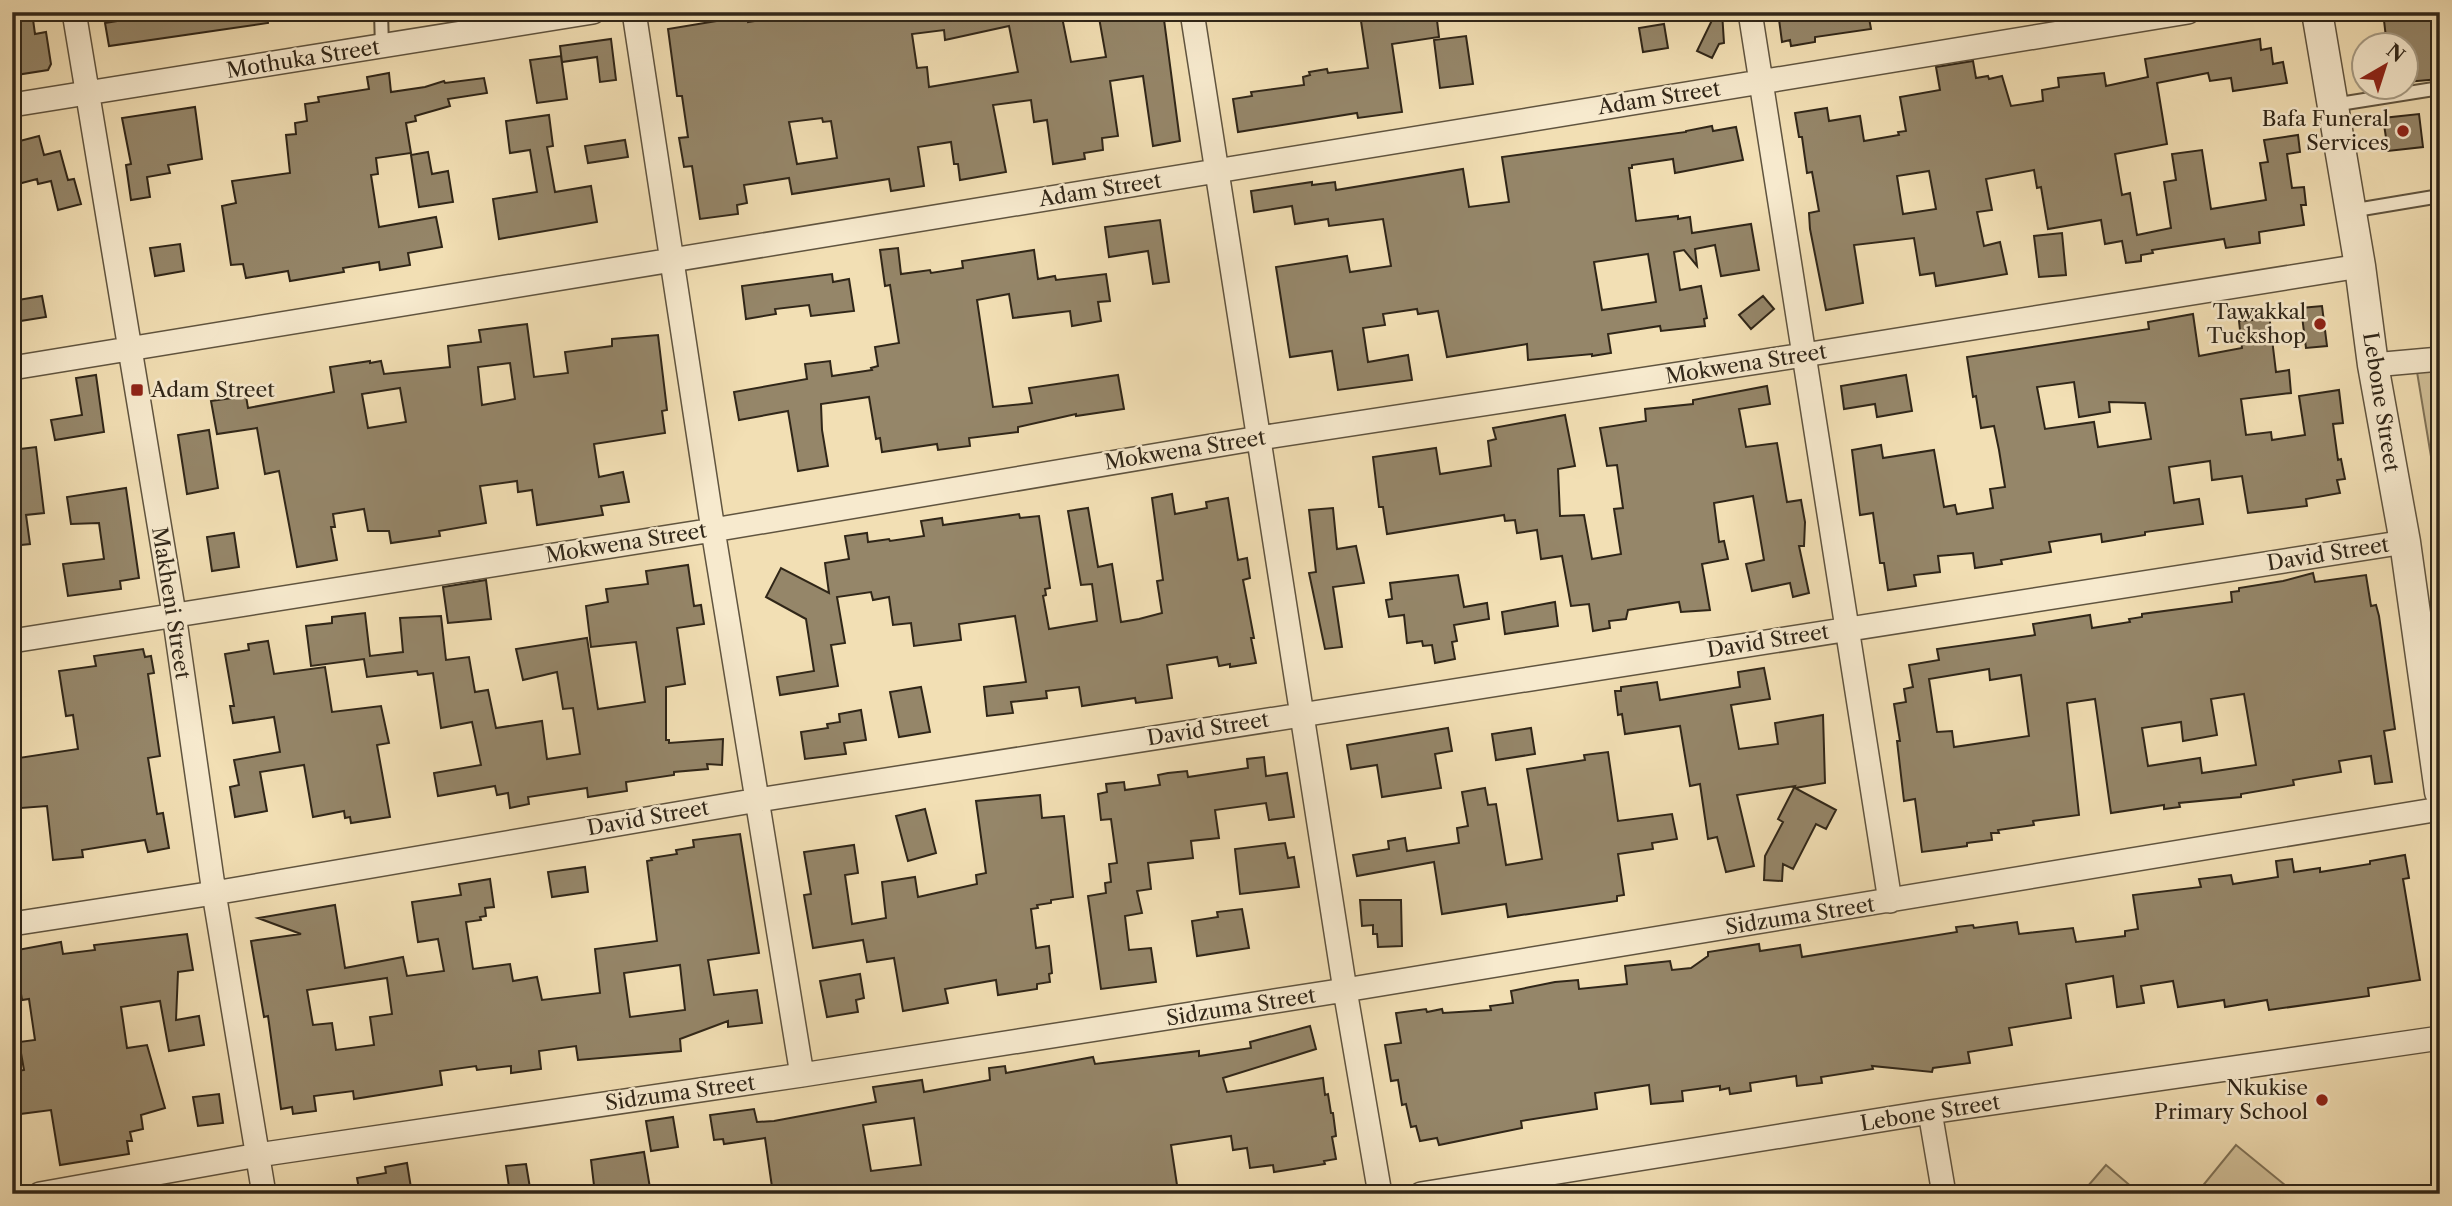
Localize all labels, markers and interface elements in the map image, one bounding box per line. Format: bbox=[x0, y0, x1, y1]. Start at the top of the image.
north arrow bbox=[2350, 32, 2420, 102]
street label: Mothuka Street bbox=[225, 34, 382, 83]
text: N bbox=[2382, 39, 2409, 67]
street label: Adam Street bbox=[1595, 75, 1723, 120]
place label: Bafa Funeral Services bbox=[2262, 106, 2389, 155]
marker: Bafa Funeral Services bbox=[2395, 123, 2411, 139]
street label: Adam Street bbox=[1036, 167, 1164, 212]
place label: Tawakkal Tuckshop bbox=[2207, 299, 2306, 348]
marker: Tawakkal Tuckshop bbox=[2312, 316, 2328, 332]
street label: Lebone Street bbox=[2358, 330, 2405, 474]
street label: Mokwena Street bbox=[1664, 338, 1829, 389]
place label: Adam Street bbox=[150, 377, 275, 402]
marker: Adam Street bbox=[129, 382, 145, 398]
street label: Mokwena Street bbox=[1103, 424, 1268, 475]
street label: Mokwena Street bbox=[544, 517, 709, 568]
street label: Makheni Street bbox=[147, 525, 196, 681]
street label: David Street bbox=[2265, 531, 2391, 575]
street label: David Street bbox=[1705, 618, 1831, 662]
street label: David Street bbox=[1145, 706, 1271, 750]
street label: David Street bbox=[585, 794, 711, 841]
street label: Sidzuma Street bbox=[1723, 891, 1877, 940]
street label: Sidzuma Street bbox=[1164, 982, 1318, 1031]
street label: Sidzuma Street bbox=[603, 1070, 757, 1115]
place label: Nkukise Primary School bbox=[2154, 1075, 2308, 1124]
street label: Lebone Street bbox=[1858, 1089, 2002, 1136]
marker: Nkukise Primary School bbox=[2314, 1092, 2330, 1108]

